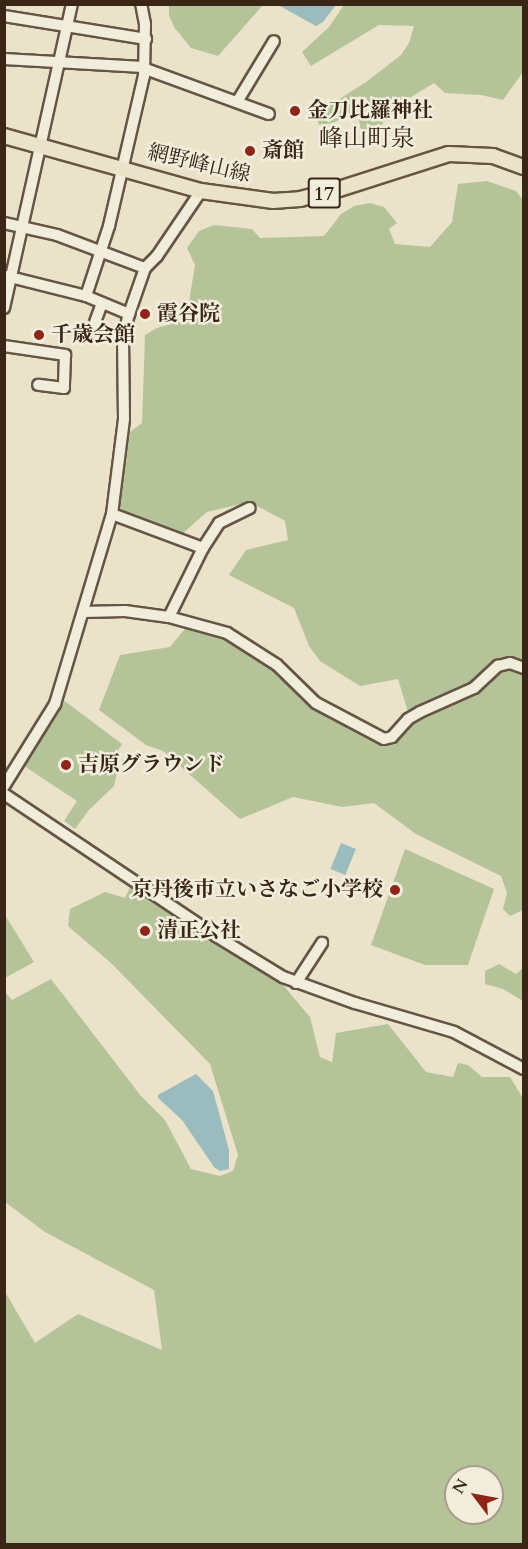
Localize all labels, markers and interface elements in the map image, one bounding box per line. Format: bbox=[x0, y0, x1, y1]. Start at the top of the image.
place label: 金刀比羅神社 bbox=[307, 98, 433, 124]
marker: 金刀比羅神社 bbox=[288, 104, 302, 118]
district label: 峰山町泉 bbox=[319, 125, 415, 153]
place label: 斎館 bbox=[262, 138, 304, 164]
street label: 網野峰山線 bbox=[145, 140, 253, 188]
marker: 斎館 bbox=[243, 144, 257, 158]
road number: 17 bbox=[308, 176, 340, 210]
place label: 霞谷院 bbox=[157, 301, 220, 327]
marker: 霞谷院 bbox=[138, 307, 152, 321]
place label: 千歳会館 bbox=[51, 322, 135, 348]
marker: 千歳会館 bbox=[32, 328, 46, 342]
place label: 吉原グラウンド bbox=[78, 752, 225, 778]
marker: 吉原グラウンド bbox=[59, 758, 73, 772]
place label: 京丹後市立いさなご小学校 bbox=[131, 877, 383, 903]
marker: 京丹後市立いさなご小学校 bbox=[388, 883, 402, 897]
place label: 清正公社 bbox=[157, 918, 241, 944]
marker: 清正公社 bbox=[138, 924, 152, 938]
north arrow bbox=[444, 1465, 504, 1525]
text: N bbox=[447, 1475, 473, 1498]

